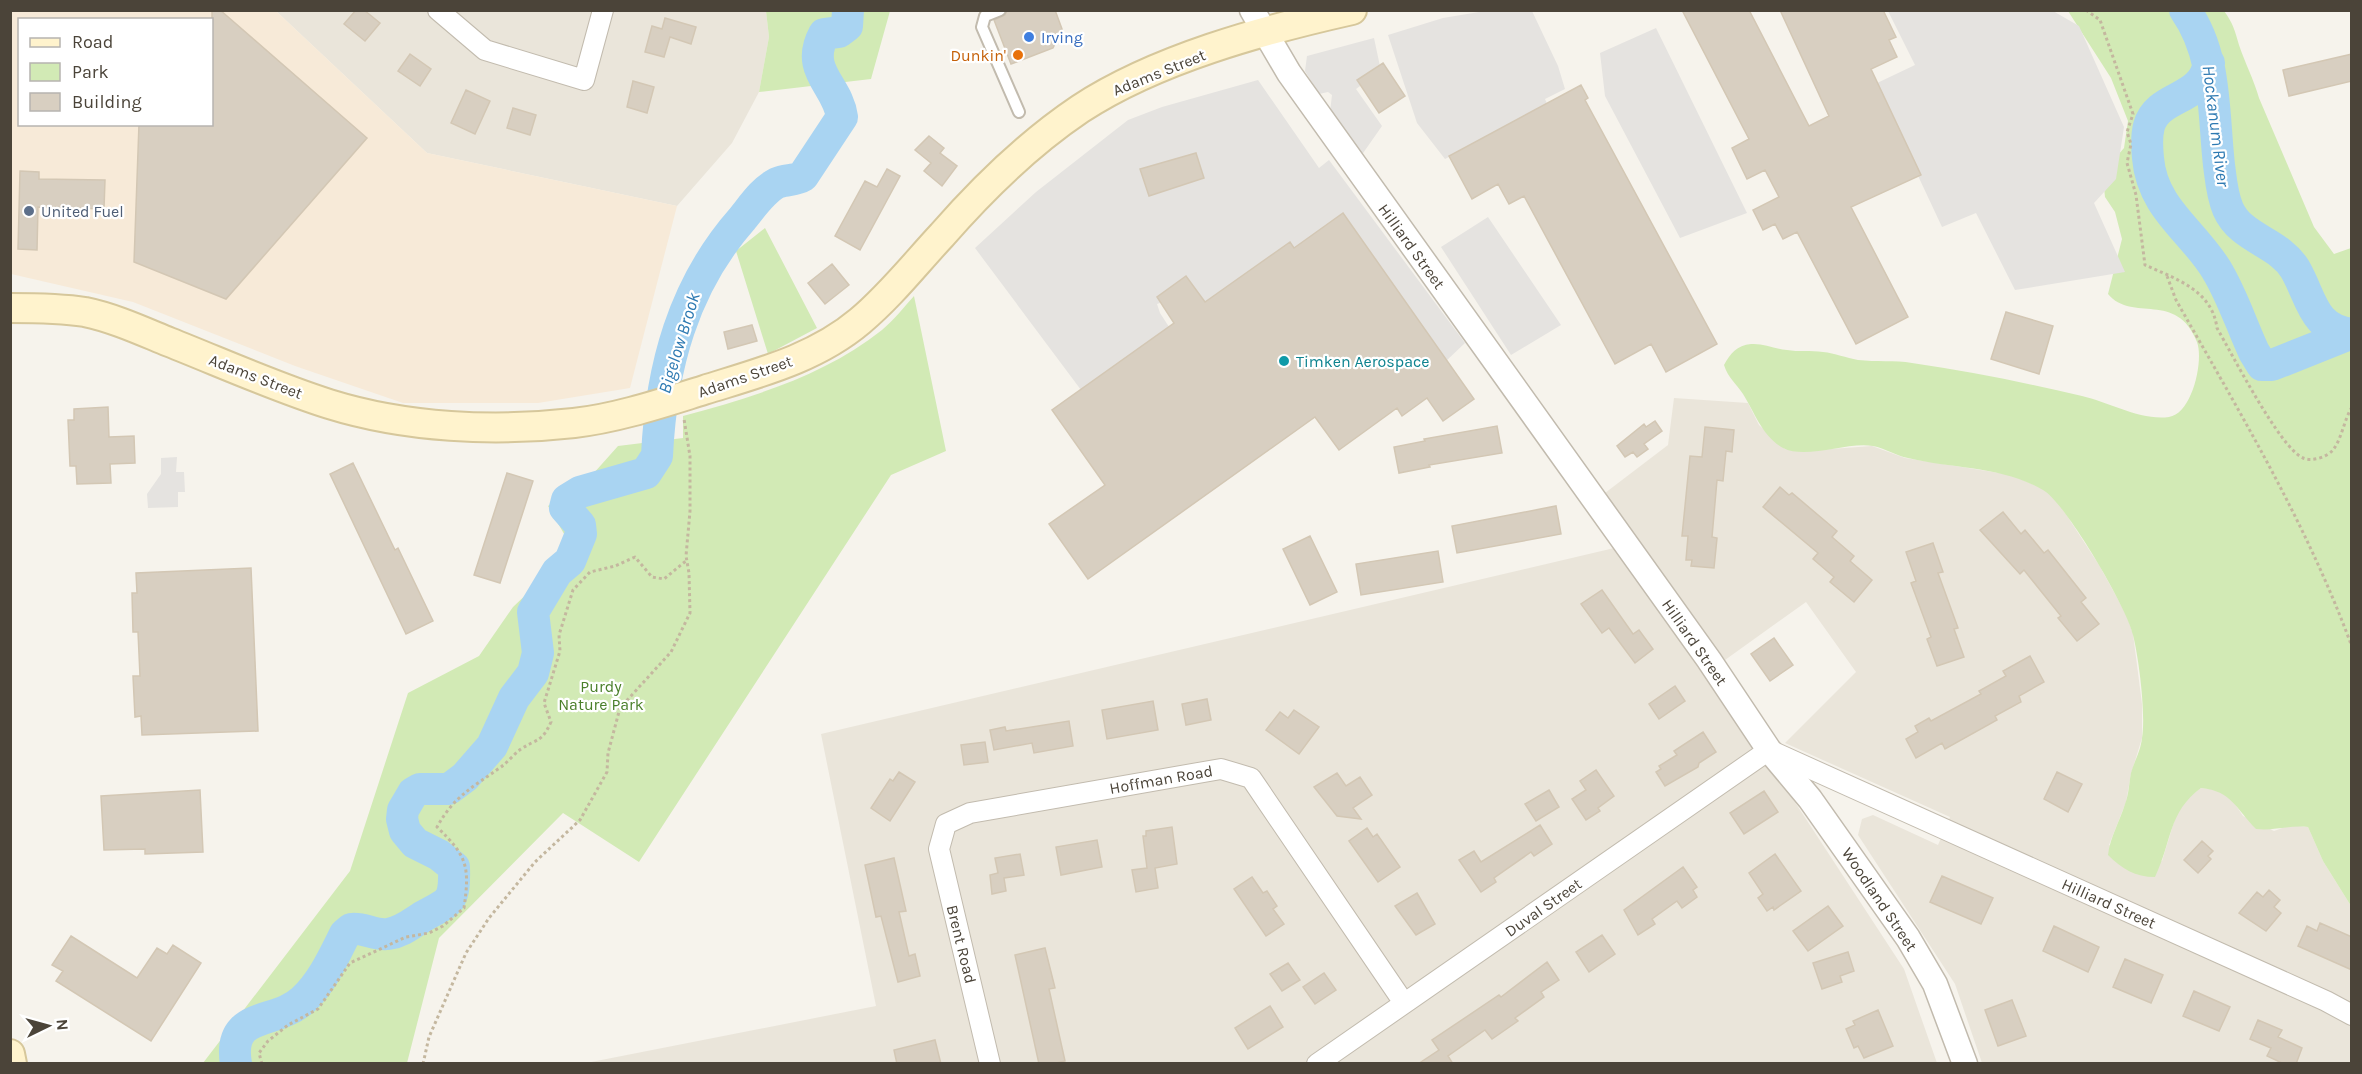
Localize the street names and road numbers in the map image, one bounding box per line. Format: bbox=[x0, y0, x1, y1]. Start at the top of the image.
street label: Adams Street bbox=[1110, 45, 1208, 100]
street label: Hilliard Street bbox=[1374, 200, 1449, 293]
street label: Adams Street bbox=[206, 350, 305, 403]
street label: Adams Street bbox=[695, 351, 795, 402]
street label: Hilliard Street bbox=[1658, 595, 1731, 689]
street label: Hoffman Road bbox=[1108, 761, 1214, 798]
street label: Woodland Street bbox=[1838, 844, 1921, 955]
street label: Duval Street bbox=[1501, 874, 1585, 941]
street label: Hilliard Street bbox=[2059, 874, 2159, 933]
street label: Brent Road bbox=[943, 903, 980, 985]

